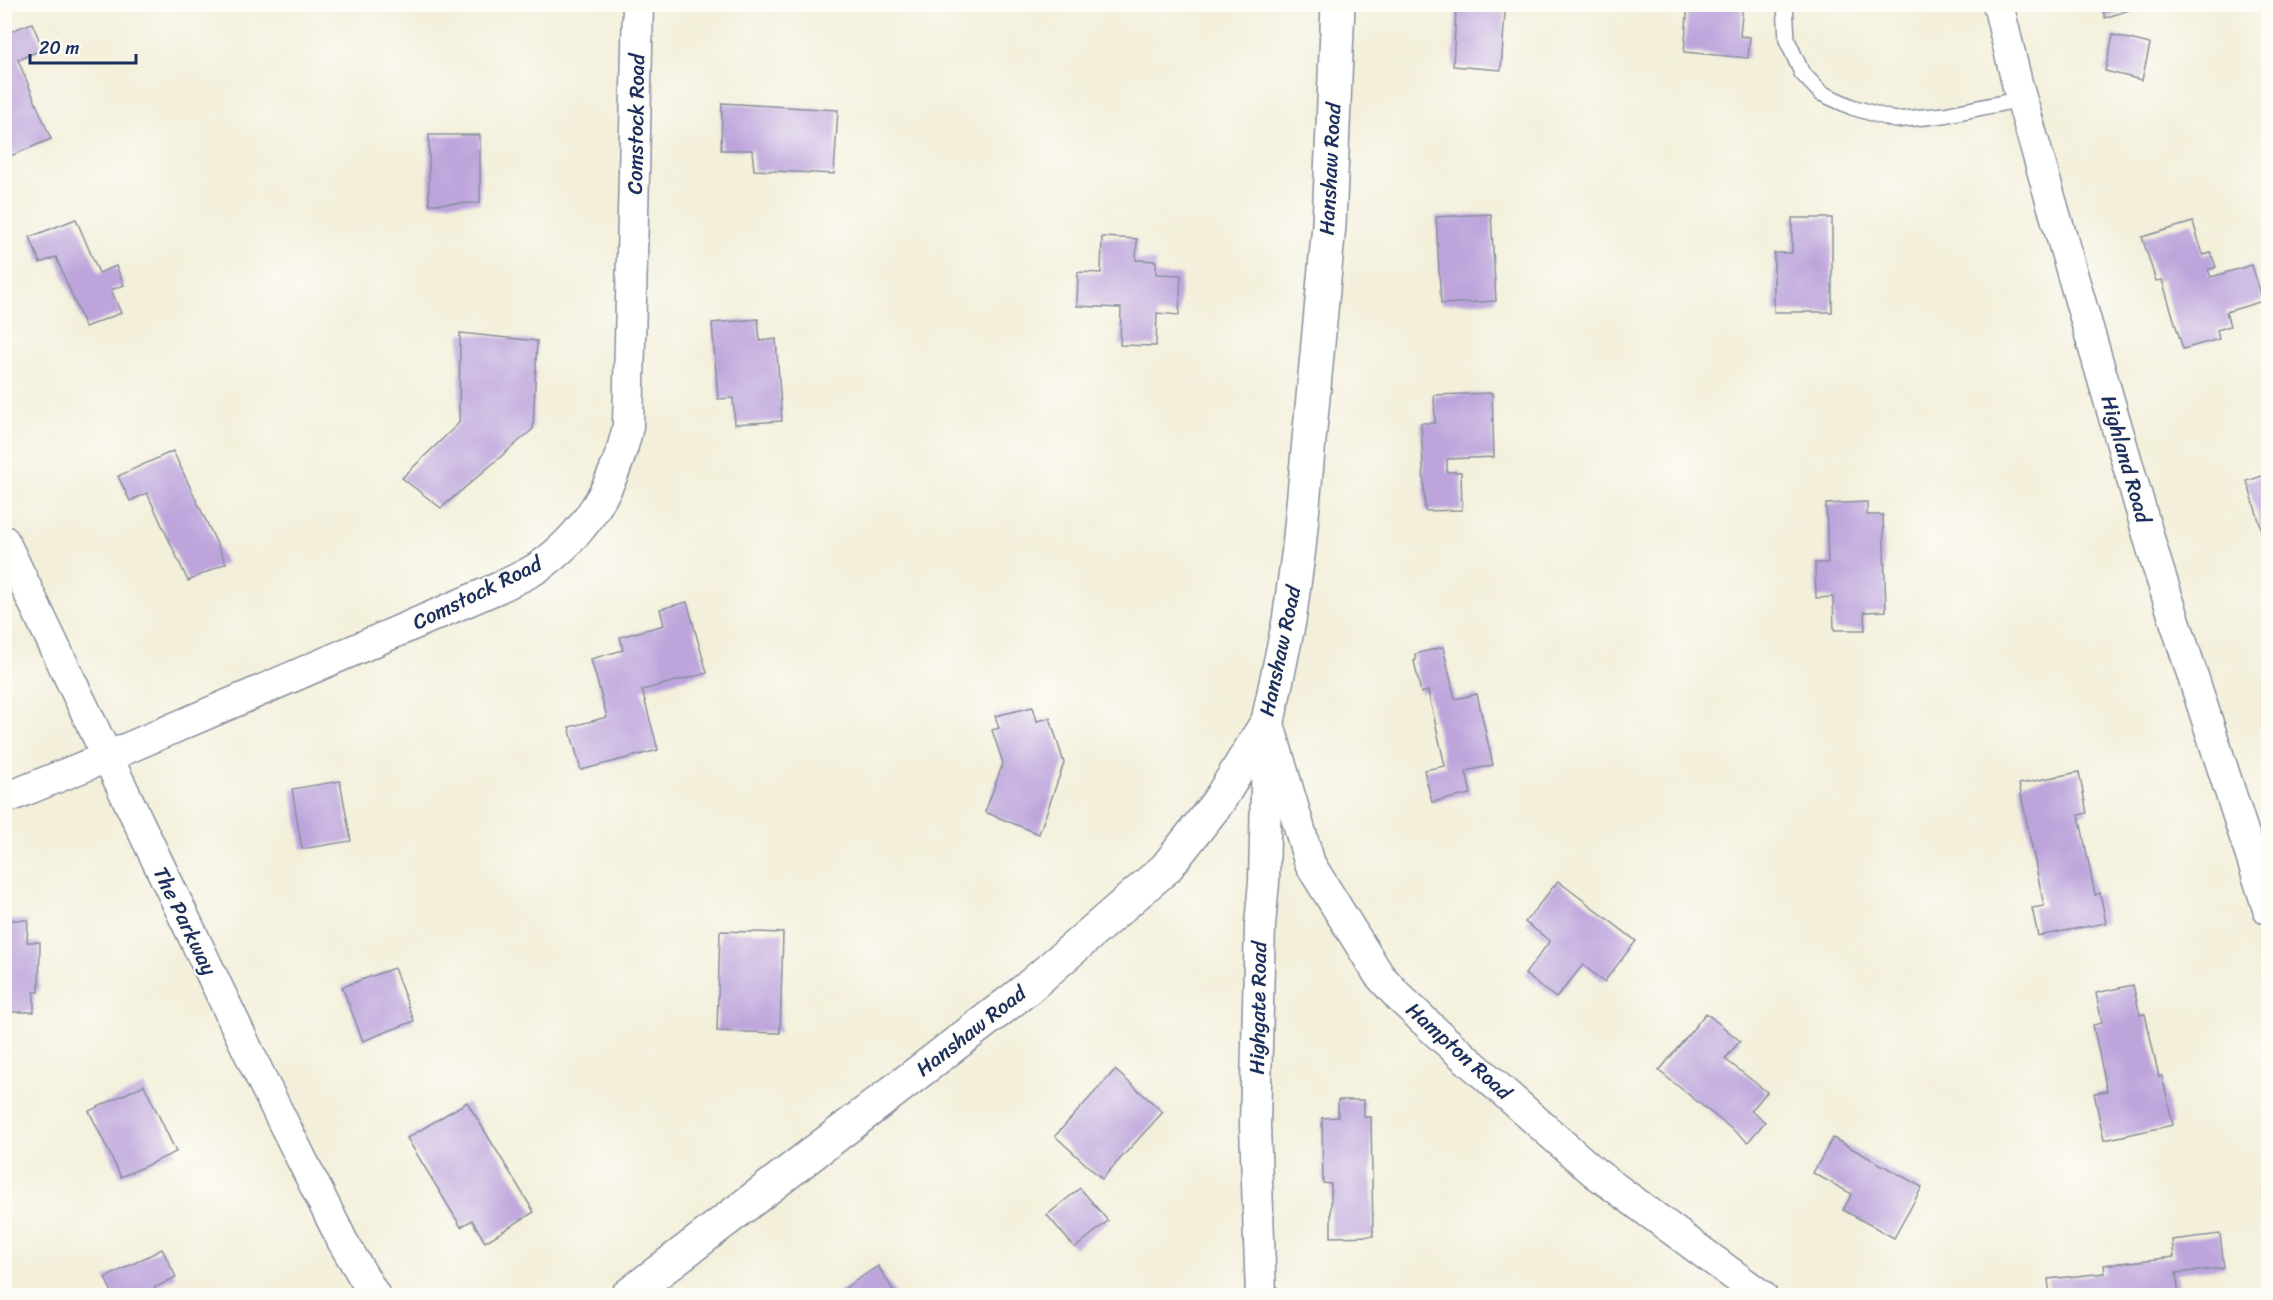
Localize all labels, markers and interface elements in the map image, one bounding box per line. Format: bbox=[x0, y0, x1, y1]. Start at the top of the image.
scale bar bbox=[30, 27, 136, 65]
text: 20 m bbox=[39, 32, 79, 64]
street label: Comstock Road bbox=[616, 51, 656, 195]
street label: Hanshaw Road bbox=[1308, 100, 1353, 236]
street label: Highland Road bbox=[2090, 391, 2163, 529]
street label: Comstock Road bbox=[406, 544, 550, 641]
street label: Hanshaw Road bbox=[1248, 580, 1313, 720]
street label: The Parkway bbox=[142, 860, 228, 982]
street label: Highgate Road bbox=[1238, 939, 1278, 1075]
street label: Hanshaw Road bbox=[907, 974, 1036, 1087]
street label: Hampton Road bbox=[1397, 992, 1523, 1111]

